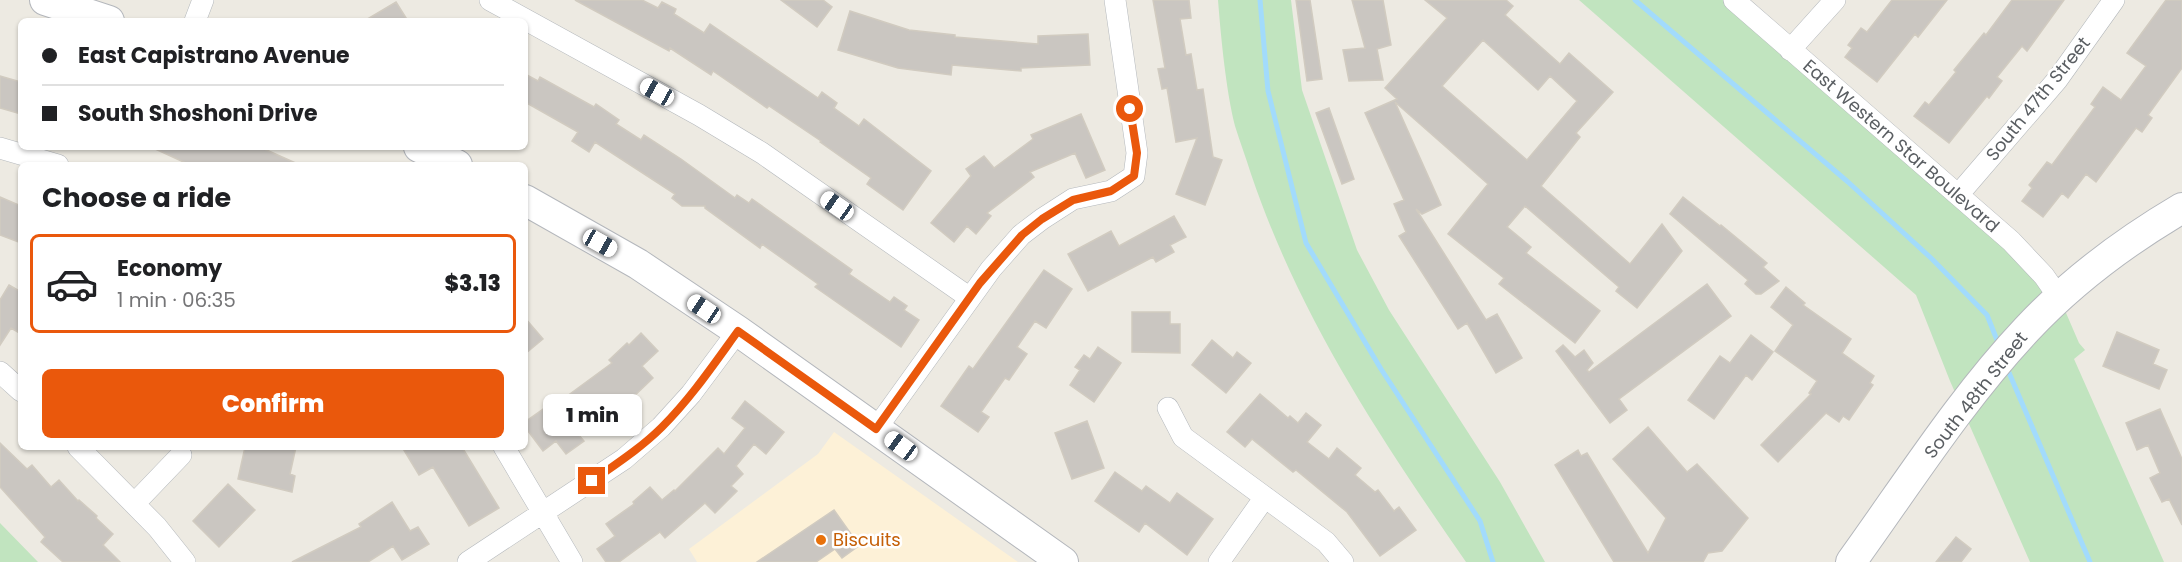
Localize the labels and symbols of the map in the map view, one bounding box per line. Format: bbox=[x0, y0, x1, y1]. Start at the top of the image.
street label: South 47th Street bbox=[1980, 31, 2096, 166]
street label: East Western Star Boulevard bbox=[1798, 53, 2005, 238]
car bbox=[637, 75, 677, 109]
route start bbox=[1116, 95, 1143, 122]
car bbox=[817, 188, 857, 224]
car bbox=[580, 226, 620, 260]
car bbox=[684, 291, 724, 327]
street label: South 48th Street bbox=[1918, 326, 2033, 463]
callout: 1 min bbox=[542, 394, 642, 436]
car bbox=[881, 428, 921, 464]
route end bbox=[578, 467, 605, 494]
place label: Biscuits bbox=[833, 527, 901, 552]
marker: Biscuits bbox=[814, 533, 828, 547]

